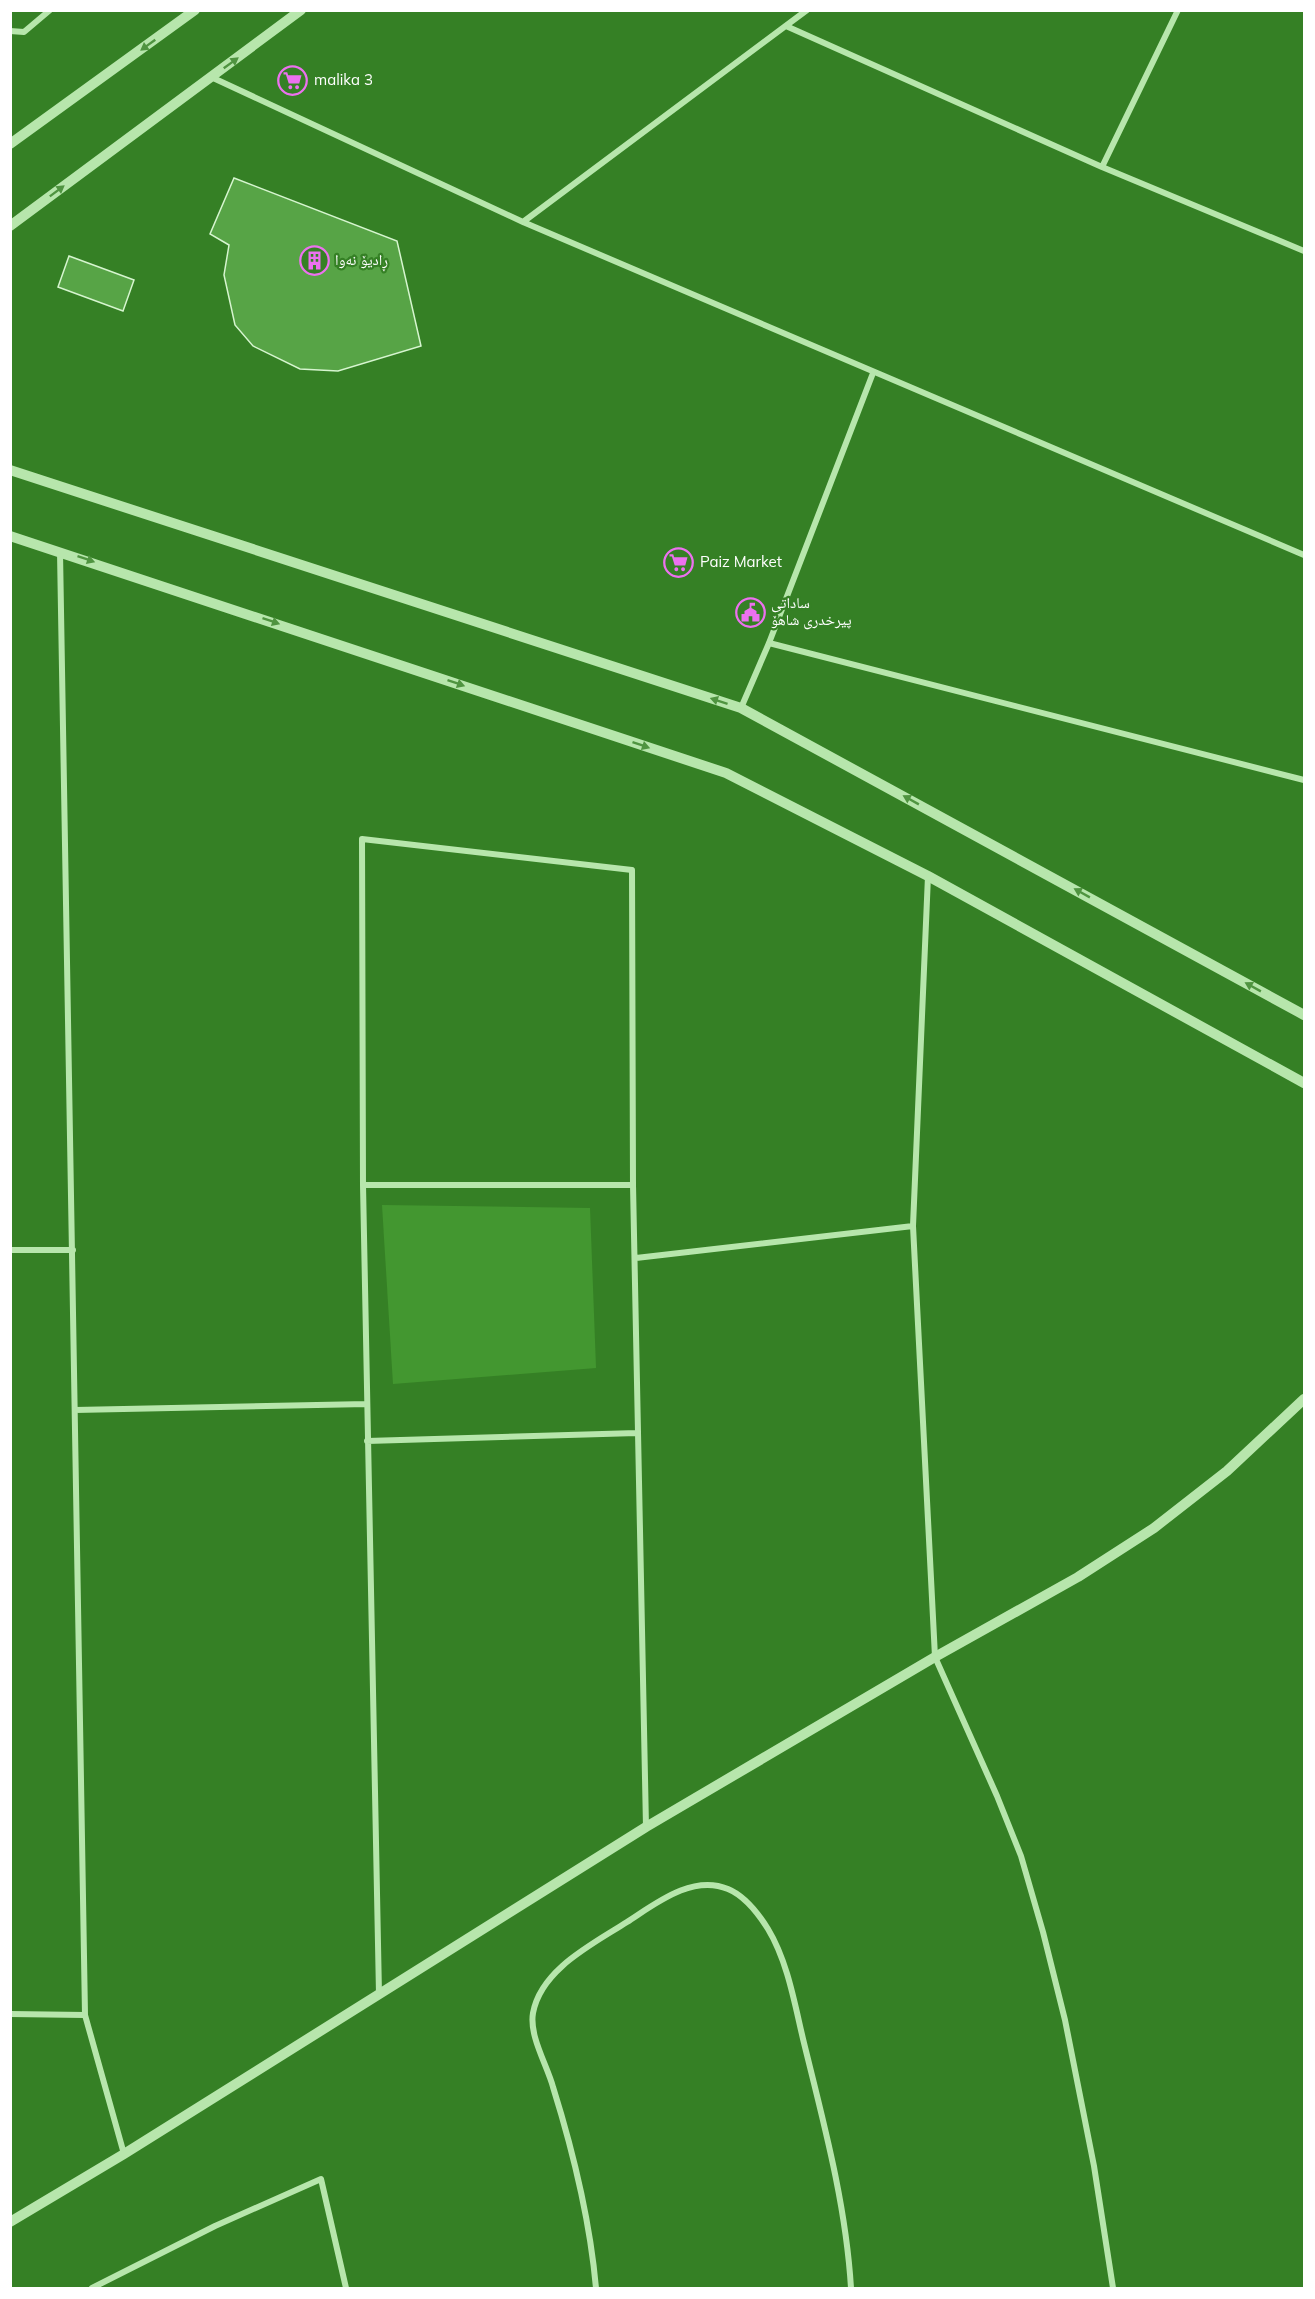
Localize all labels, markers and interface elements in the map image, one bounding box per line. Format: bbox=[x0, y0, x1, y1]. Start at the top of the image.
one-way arrow bbox=[140, 39, 156, 51]
one-way arrow bbox=[223, 57, 238, 69]
supermarket icon: malika 3 bbox=[277, 64, 309, 96]
place label: malika 3 bbox=[314, 70, 373, 89]
one-way arrow bbox=[50, 186, 65, 198]
building icon: ڕادیۆ نەوا bbox=[298, 244, 330, 276]
place label: ڕادیۆ نەوا bbox=[335, 250, 388, 272]
supermarket icon: Paiz Market bbox=[663, 546, 695, 578]
place label: Paiz Market bbox=[700, 552, 782, 571]
one-way arrow bbox=[78, 555, 96, 564]
place label: ساداتی پیرخدری شاهۆ bbox=[771, 593, 852, 630]
public building icon: ساداتی پیرخدری شاهۆ bbox=[734, 596, 766, 628]
one-way arrow bbox=[262, 617, 280, 626]
one-way arrow bbox=[447, 679, 465, 688]
one-way arrow bbox=[710, 696, 728, 705]
one-way arrow bbox=[632, 741, 650, 750]
one-way arrow bbox=[902, 795, 919, 805]
one-way arrow bbox=[1073, 888, 1090, 898]
one-way arrow bbox=[1244, 982, 1261, 992]

